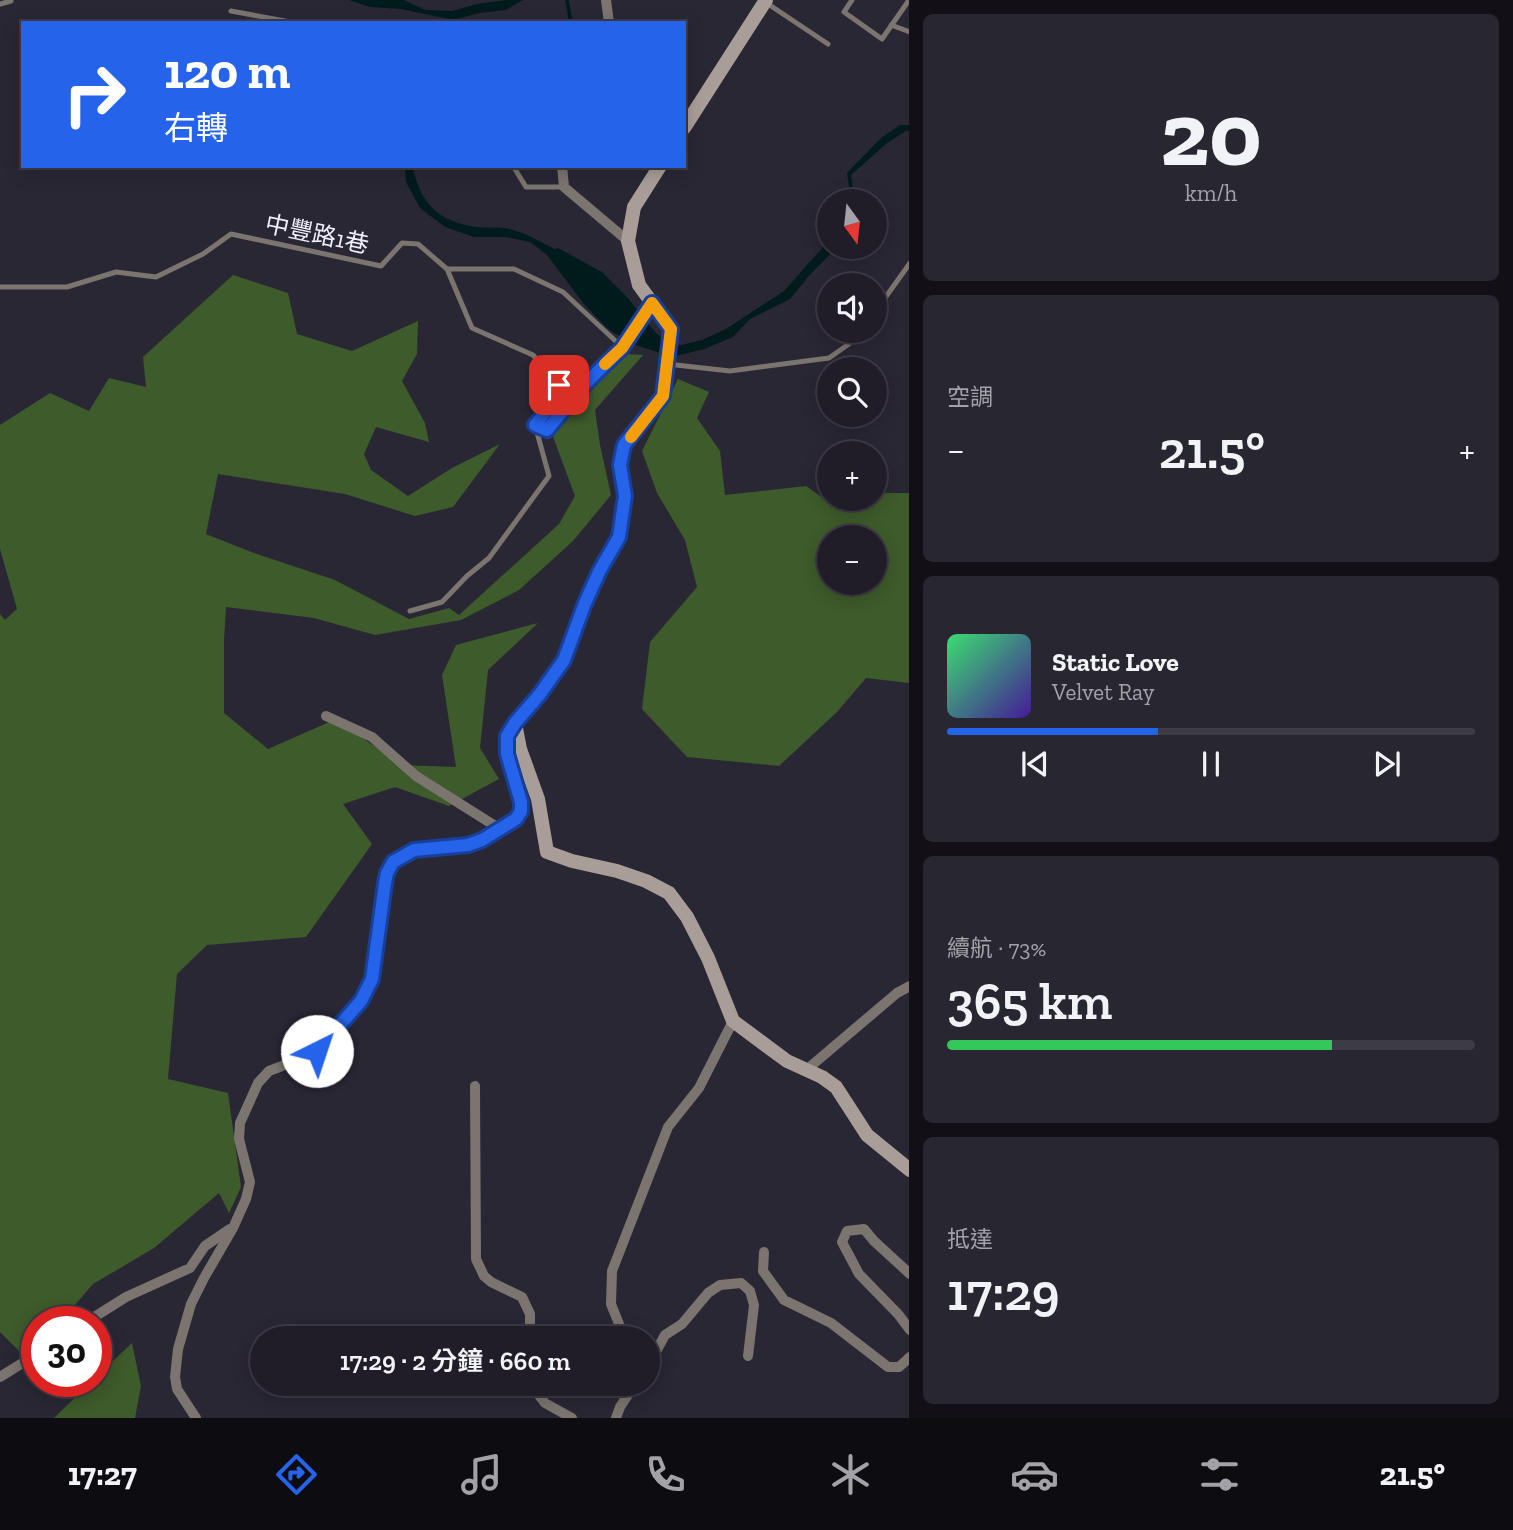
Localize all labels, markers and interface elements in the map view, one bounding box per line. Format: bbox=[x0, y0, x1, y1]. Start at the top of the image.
text: 120 m bbox=[164, 42, 290, 101]
icon: right bbox=[49, 49, 140, 140]
text: 20 bbox=[1160, 79, 1262, 188]
text: 右轉 bbox=[164, 109, 228, 147]
text: km/h bbox=[1185, 179, 1237, 207]
north arrow bbox=[817, 189, 887, 259]
map controls bbox=[817, 189, 887, 595]
street label: 中豐路1巷 bbox=[263, 209, 371, 259]
button: sound bbox=[817, 273, 887, 343]
pin bbox=[529, 355, 589, 415]
button: search bbox=[817, 357, 887, 427]
icon: arrive bbox=[540, 366, 578, 404]
text: 空調 bbox=[947, 383, 993, 411]
text: 21.5° bbox=[1159, 419, 1265, 481]
text: − bbox=[947, 427, 965, 473]
text: + bbox=[1459, 427, 1475, 473]
button: + bbox=[817, 441, 887, 511]
button: − bbox=[817, 525, 887, 595]
text: Static Love bbox=[1052, 646, 1179, 678]
text: Velvet Ray bbox=[1052, 678, 1154, 706]
icon: previous bbox=[1016, 745, 1054, 783]
icon: pause bbox=[1192, 745, 1230, 783]
icon: next bbox=[1368, 745, 1406, 783]
text: 續航 · 73% bbox=[947, 934, 1046, 962]
text: 365 km bbox=[947, 970, 1112, 1032]
position arrow bbox=[280, 1014, 354, 1088]
text: 抵達 bbox=[947, 1225, 993, 1253]
text: 17:29 bbox=[947, 1261, 1060, 1323]
speed limit sign: 30 bbox=[21, 1306, 112, 1397]
text: 17:29 · 2 分鐘 · 660 m bbox=[340, 1345, 570, 1377]
icon: directions bbox=[272, 1450, 321, 1499]
icon: music bbox=[457, 1450, 506, 1499]
icon: phone bbox=[641, 1450, 690, 1499]
icon: climate bbox=[826, 1450, 875, 1499]
icon: car bbox=[1010, 1450, 1059, 1499]
icon: filters bbox=[1195, 1450, 1244, 1499]
text: 17:27 bbox=[68, 1455, 137, 1493]
text: 21.5° bbox=[1379, 1455, 1445, 1493]

